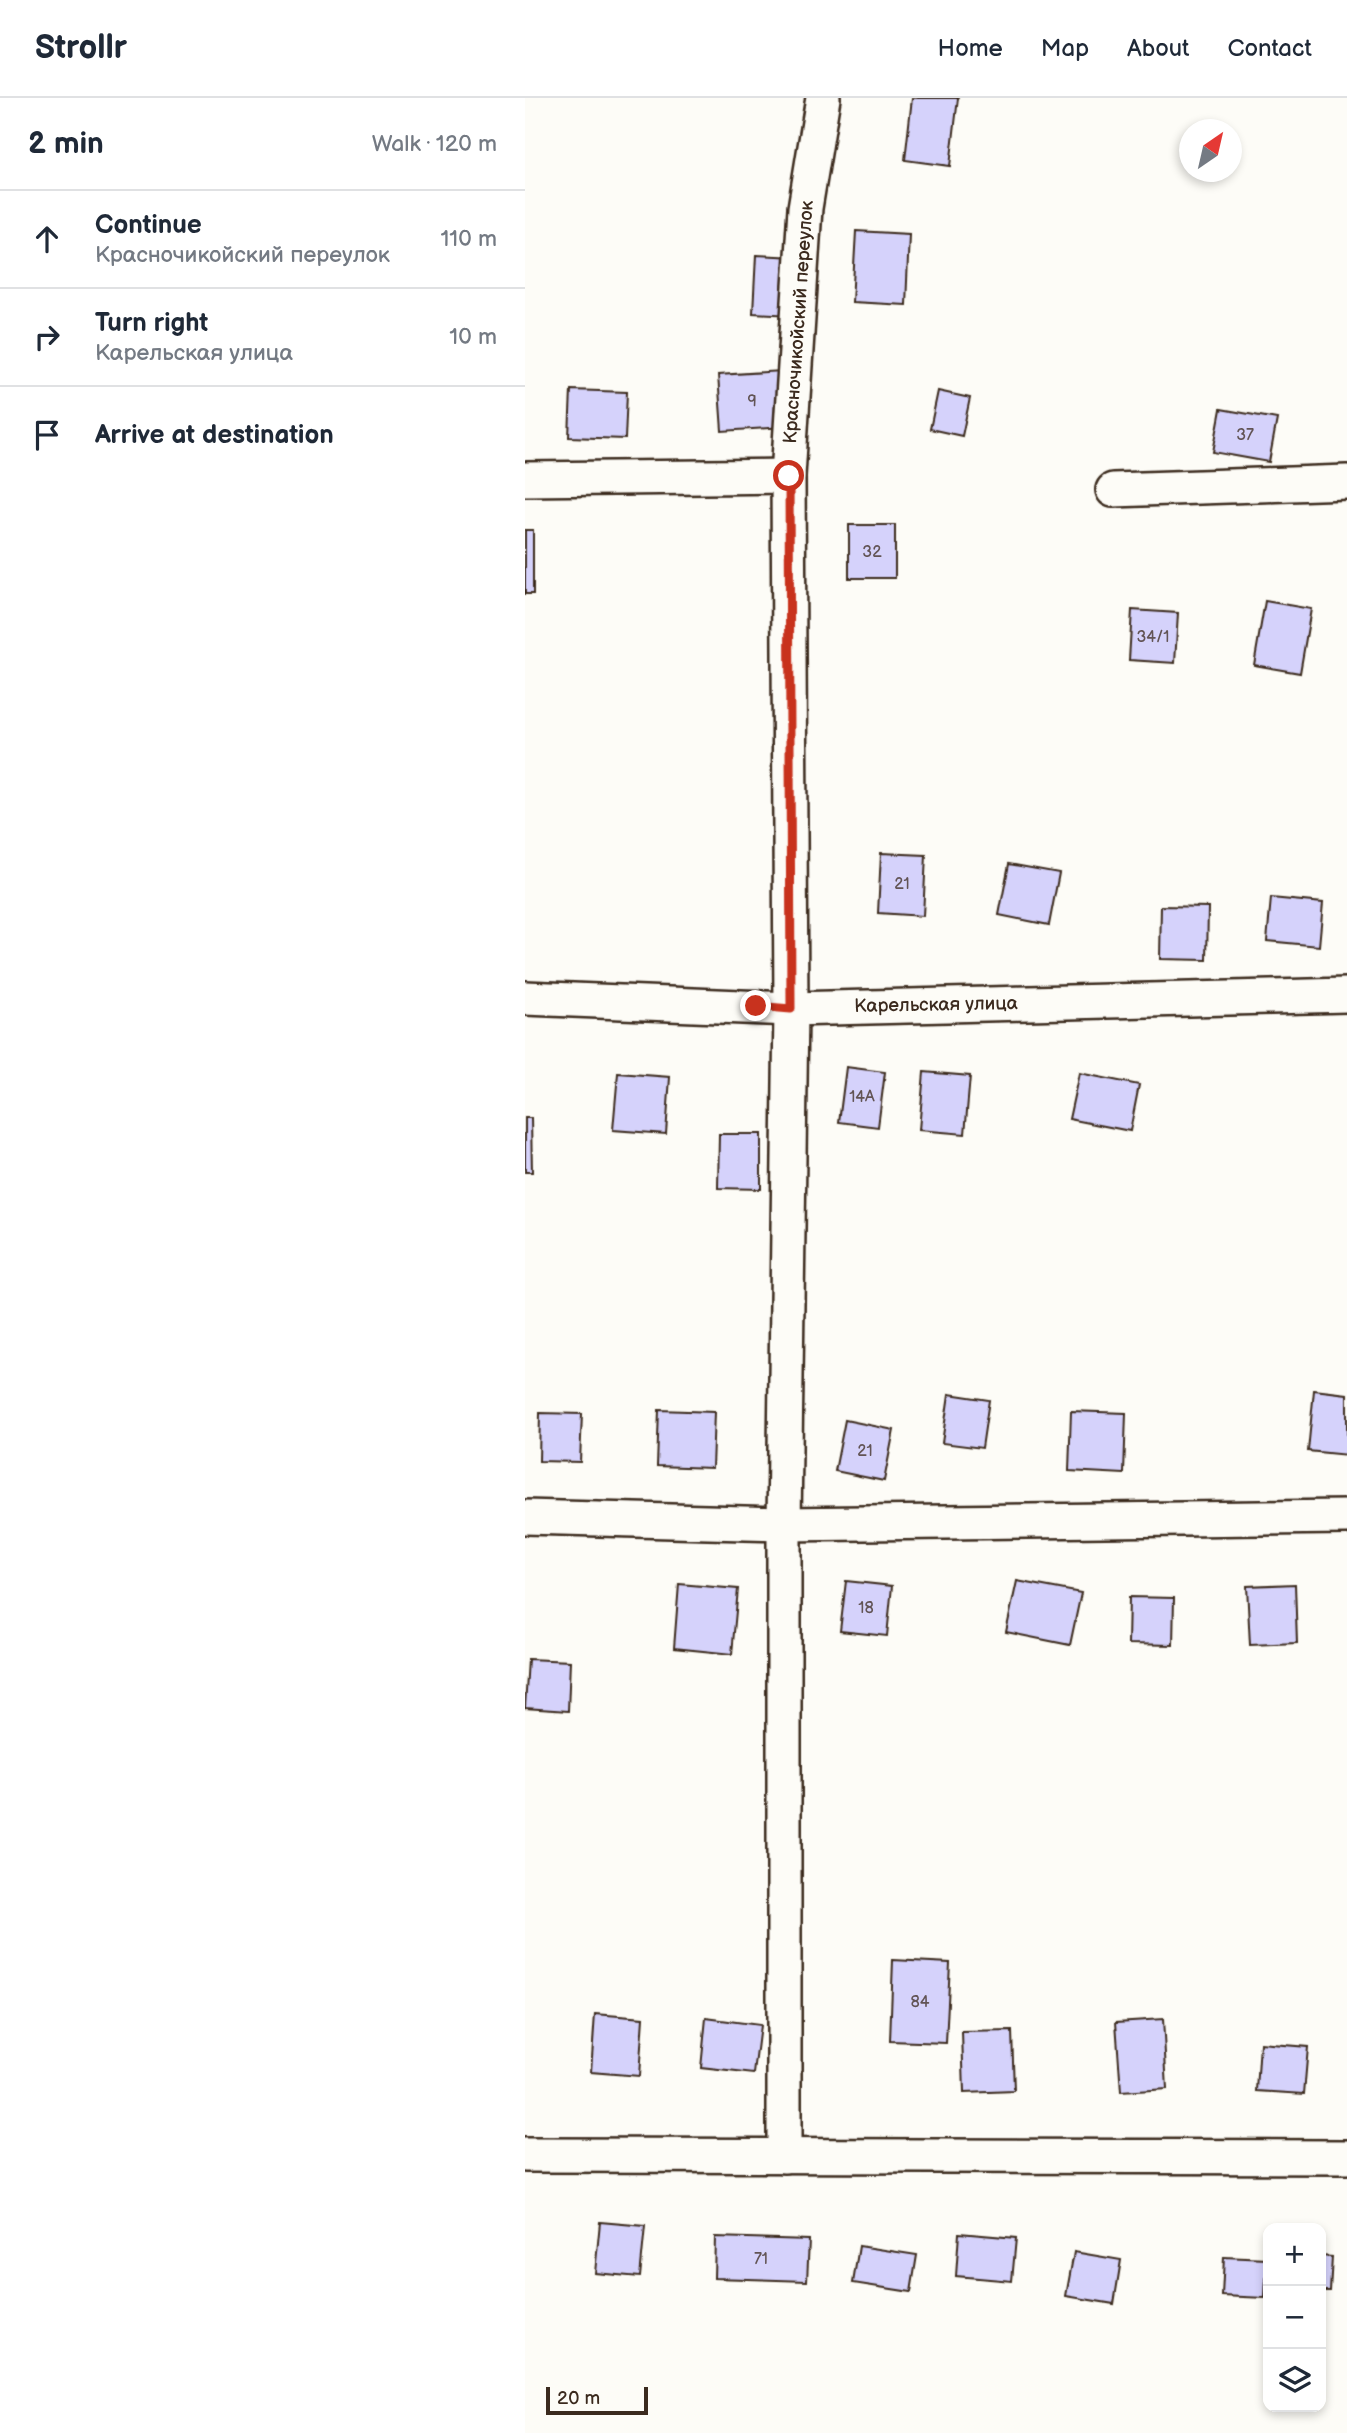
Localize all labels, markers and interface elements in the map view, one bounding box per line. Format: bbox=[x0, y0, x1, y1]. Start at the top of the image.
text: Strollr bbox=[35, 28, 127, 68]
text: Home bbox=[938, 34, 1003, 63]
text: Map bbox=[1041, 34, 1089, 63]
text: About bbox=[1127, 34, 1189, 63]
text: Contact bbox=[1227, 34, 1312, 63]
north arrow bbox=[1179, 119, 1242, 182]
text: 2 min bbox=[28, 126, 104, 162]
text: Walk · 120 m bbox=[372, 130, 497, 158]
street label: Красночикойский переулок bbox=[779, 200, 819, 444]
text: Continue bbox=[95, 210, 202, 241]
icon: ahead bbox=[28, 220, 66, 258]
text: 110 m bbox=[440, 225, 497, 253]
text: Красночикойский переулок bbox=[95, 241, 390, 269]
text: Turn right bbox=[95, 308, 208, 339]
icon: right bbox=[28, 318, 66, 356]
text: 10 m bbox=[449, 323, 497, 351]
text: Карельская улица bbox=[95, 339, 293, 367]
house number: 9 bbox=[747, 392, 757, 411]
icon: arrive bbox=[28, 416, 66, 454]
text: Arrive at destination bbox=[95, 420, 334, 451]
house number: 37 bbox=[1236, 426, 1254, 445]
route start bbox=[773, 460, 804, 491]
house number: 32 bbox=[862, 543, 882, 562]
house number: 34/1 bbox=[1136, 628, 1170, 647]
house number: 21 bbox=[894, 875, 910, 894]
route end bbox=[740, 990, 771, 1021]
street label: Карельская улица bbox=[854, 992, 1018, 1018]
house number: 14А bbox=[849, 1088, 875, 1107]
house number: 21 bbox=[857, 1442, 873, 1461]
house number: 18 bbox=[858, 1599, 874, 1618]
house number: 84 bbox=[910, 1993, 930, 2012]
map controls bbox=[1263, 2223, 1326, 2412]
button: + bbox=[1263, 2223, 1326, 2286]
house number: 71 bbox=[754, 2250, 768, 2269]
button: − bbox=[1263, 2286, 1326, 2349]
button: layers bbox=[1263, 2349, 1326, 2412]
scale bar bbox=[546, 2384, 647, 2416]
text: 20 m bbox=[557, 2387, 600, 2410]

